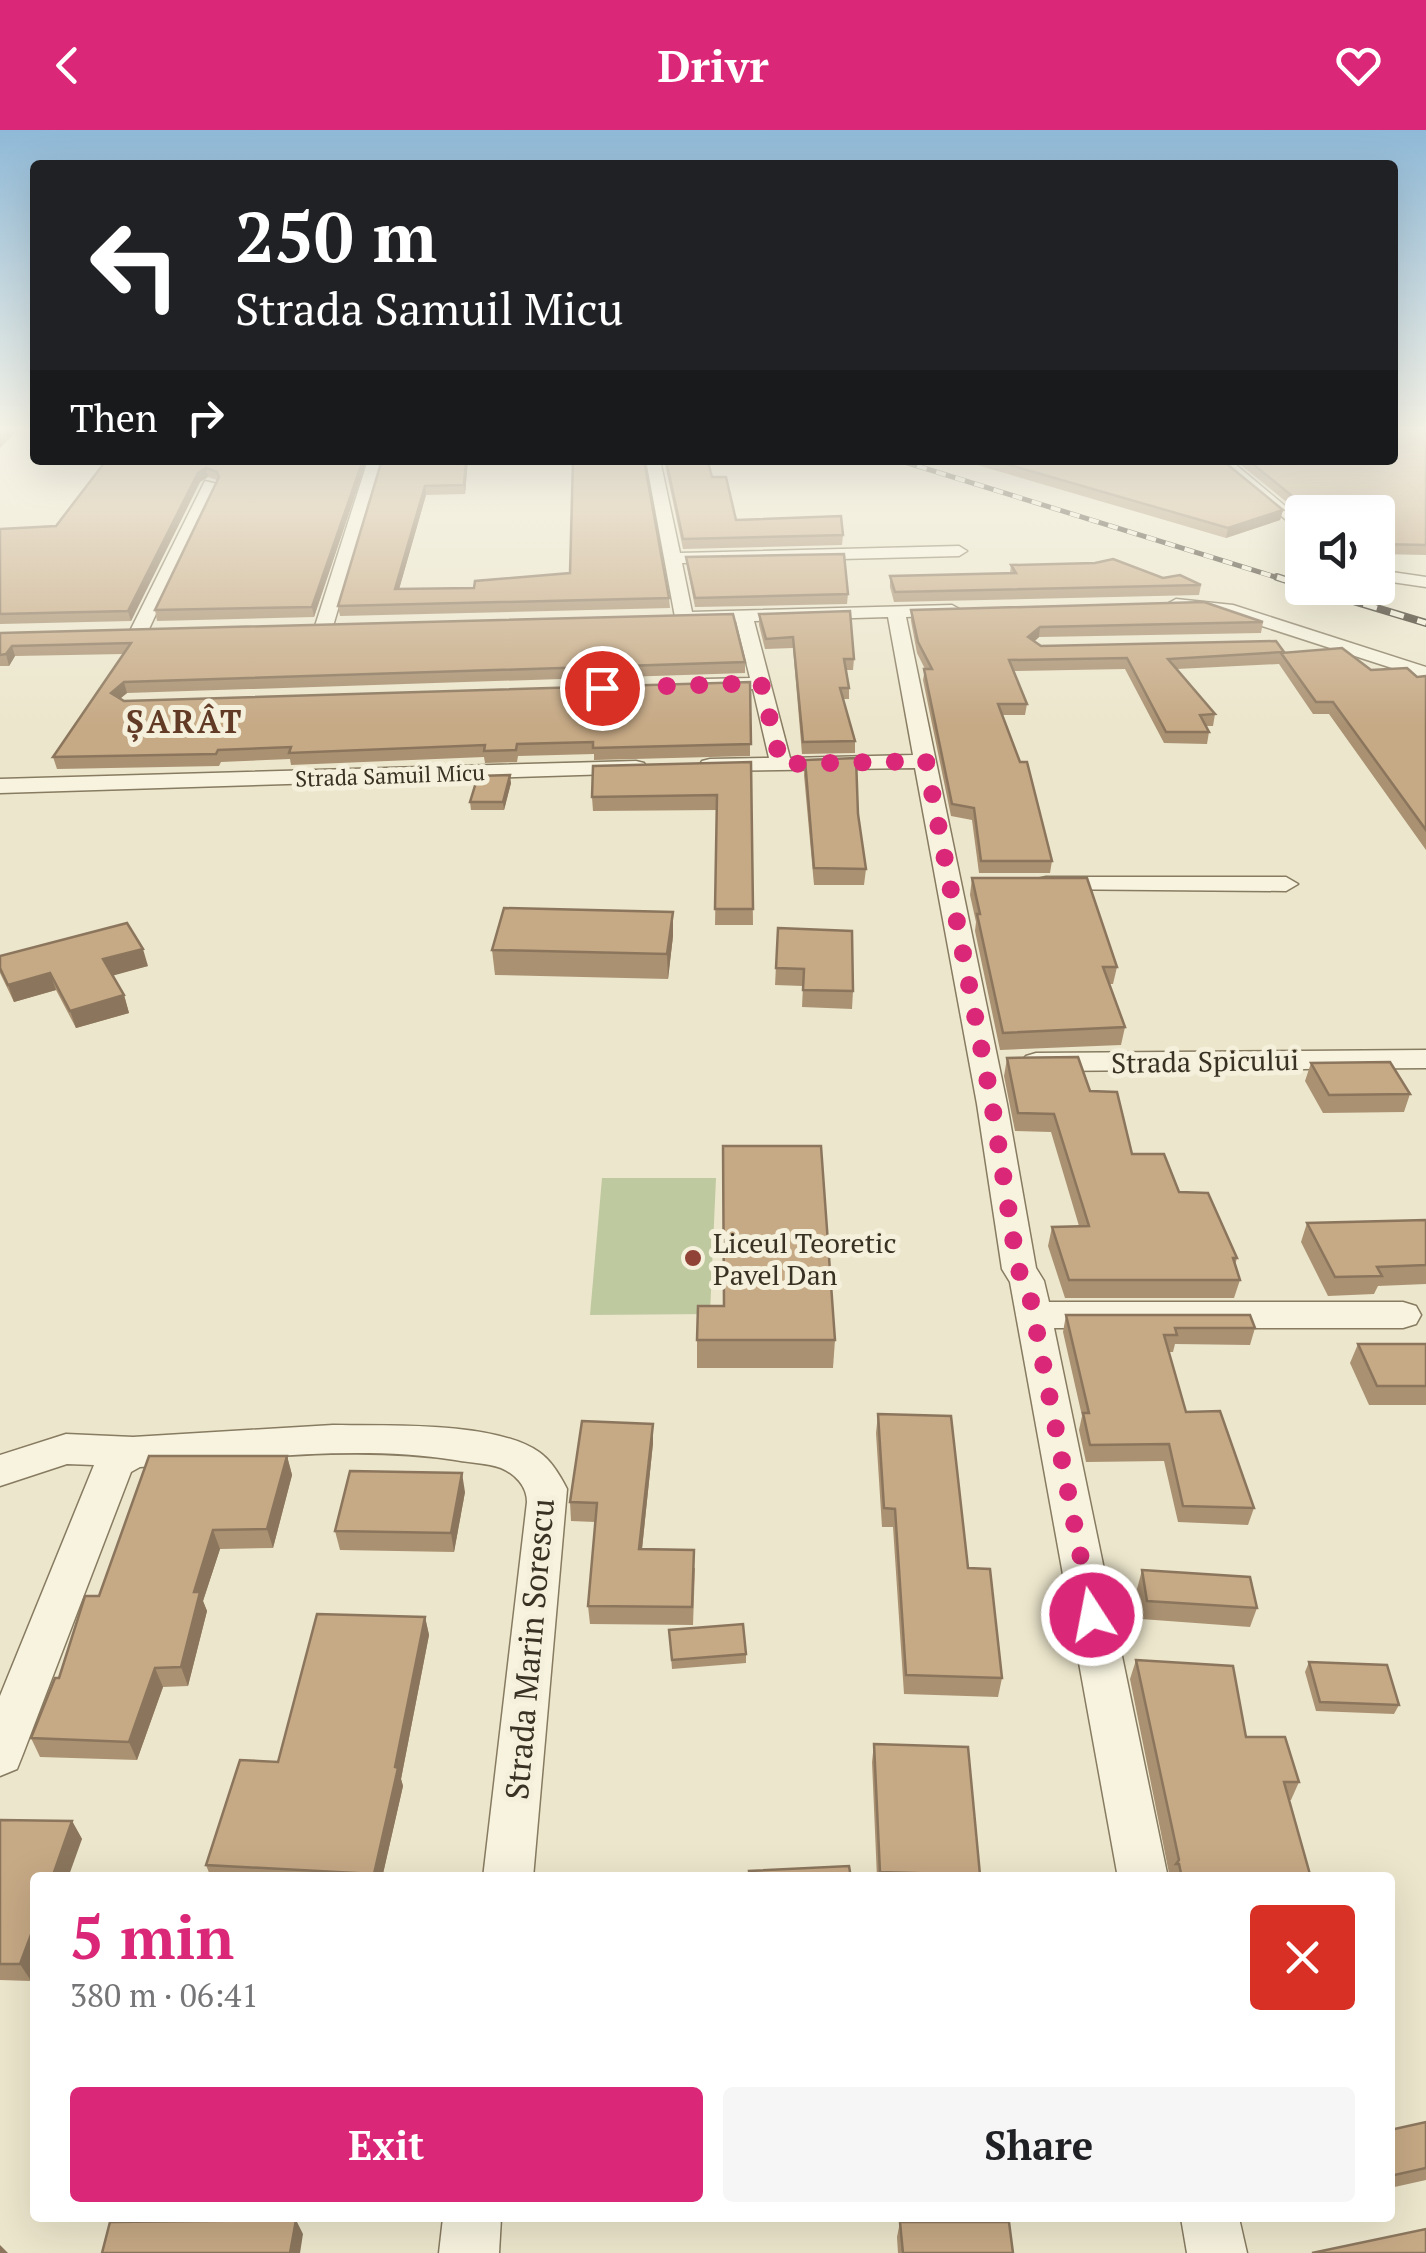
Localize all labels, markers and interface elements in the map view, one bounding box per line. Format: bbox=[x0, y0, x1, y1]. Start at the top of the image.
text: Drivr bbox=[657, 35, 769, 95]
icon: back bbox=[40, 38, 95, 93]
icon: heart bbox=[1331, 38, 1386, 93]
text: 250 m bbox=[235, 189, 437, 282]
icon: left bbox=[70, 200, 200, 330]
text: Strada Samuil Micu bbox=[235, 278, 623, 338]
icon: right bbox=[178, 390, 233, 445]
text: Then bbox=[70, 393, 158, 443]
map controls bbox=[1285, 495, 1395, 605]
button: sound bbox=[1285, 495, 1395, 605]
pin bbox=[560, 646, 645, 731]
icon: arrive bbox=[575, 661, 630, 716]
district label: ȘARÂT bbox=[126, 700, 244, 742]
street label: Strada Samuil Micu bbox=[295, 757, 486, 793]
street label: Strada Spicului bbox=[1111, 1041, 1299, 1081]
place label: Liceul Teoretic Pavel Dan bbox=[713, 1224, 897, 1293]
marker: Liceul Teoretic Pavel Dan bbox=[682, 1247, 704, 1269]
street label: Strada Marin Sorescu bbox=[495, 1497, 563, 1801]
position arrow bbox=[1040, 1563, 1144, 1667]
text: 5 min bbox=[70, 1897, 234, 1976]
button: close bbox=[1250, 1905, 1355, 2010]
text: 380 m · 06:41 bbox=[70, 1974, 258, 2016]
button: Exit bbox=[70, 2087, 703, 2202]
button: Share bbox=[723, 2087, 1355, 2202]

